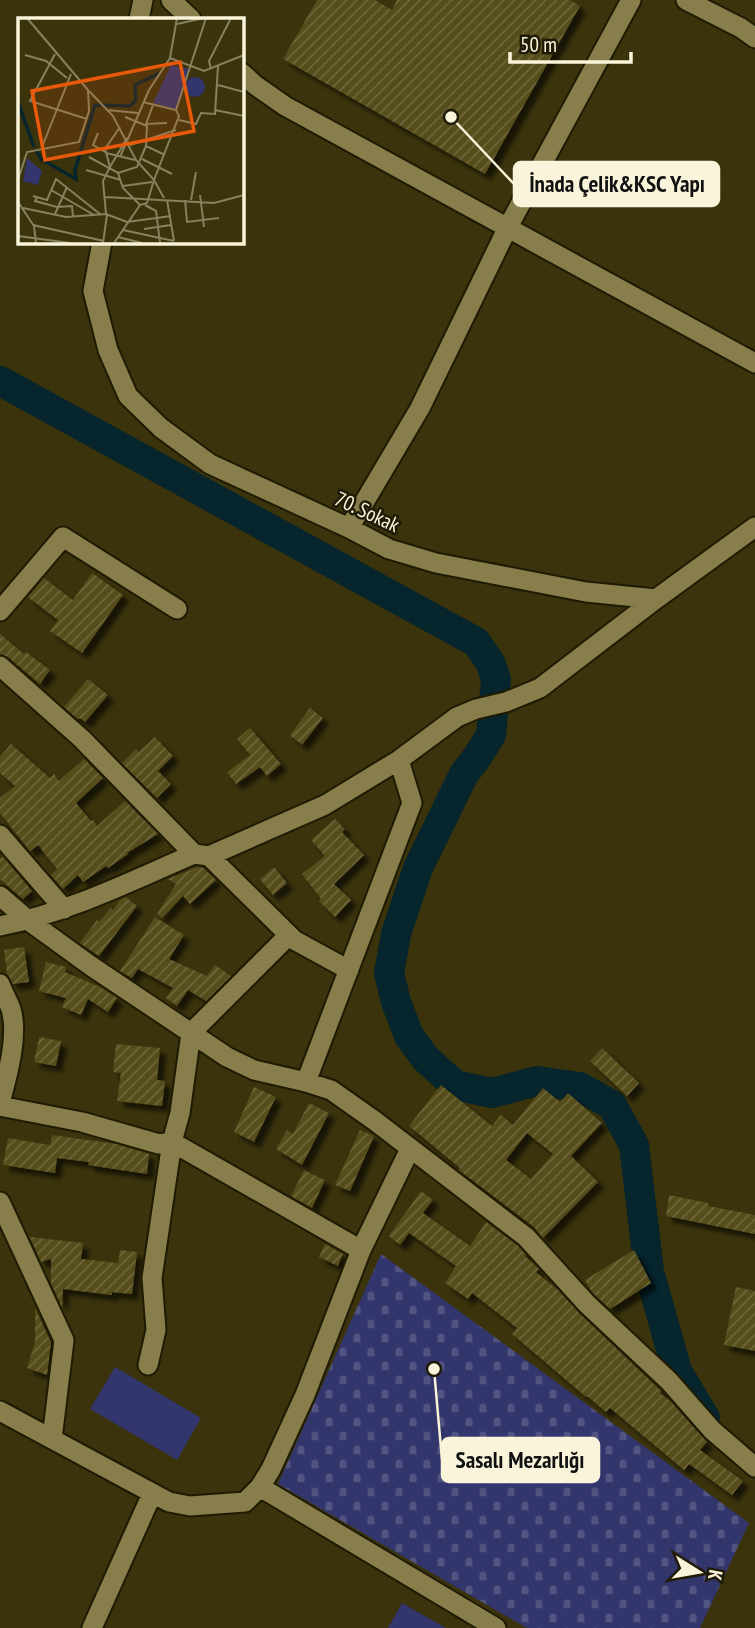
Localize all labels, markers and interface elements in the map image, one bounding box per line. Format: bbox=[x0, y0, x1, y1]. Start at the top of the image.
inset map bbox=[18, 18, 243, 243]
scale bar bbox=[510, 21, 631, 65]
text: 50 m bbox=[520, 31, 557, 58]
callout: İnada Çelik&KSC Yapı bbox=[514, 162, 719, 206]
text: İnada Çelik&KSC Yapı bbox=[529, 169, 705, 198]
street label: 70. Sokak bbox=[330, 485, 404, 538]
callout: Sasalı Mezarlığı bbox=[442, 1438, 599, 1482]
text: Sasalı Mezarlığı bbox=[456, 1445, 584, 1474]
north arrow bbox=[664, 1537, 734, 1607]
text: K bbox=[703, 1568, 728, 1583]

